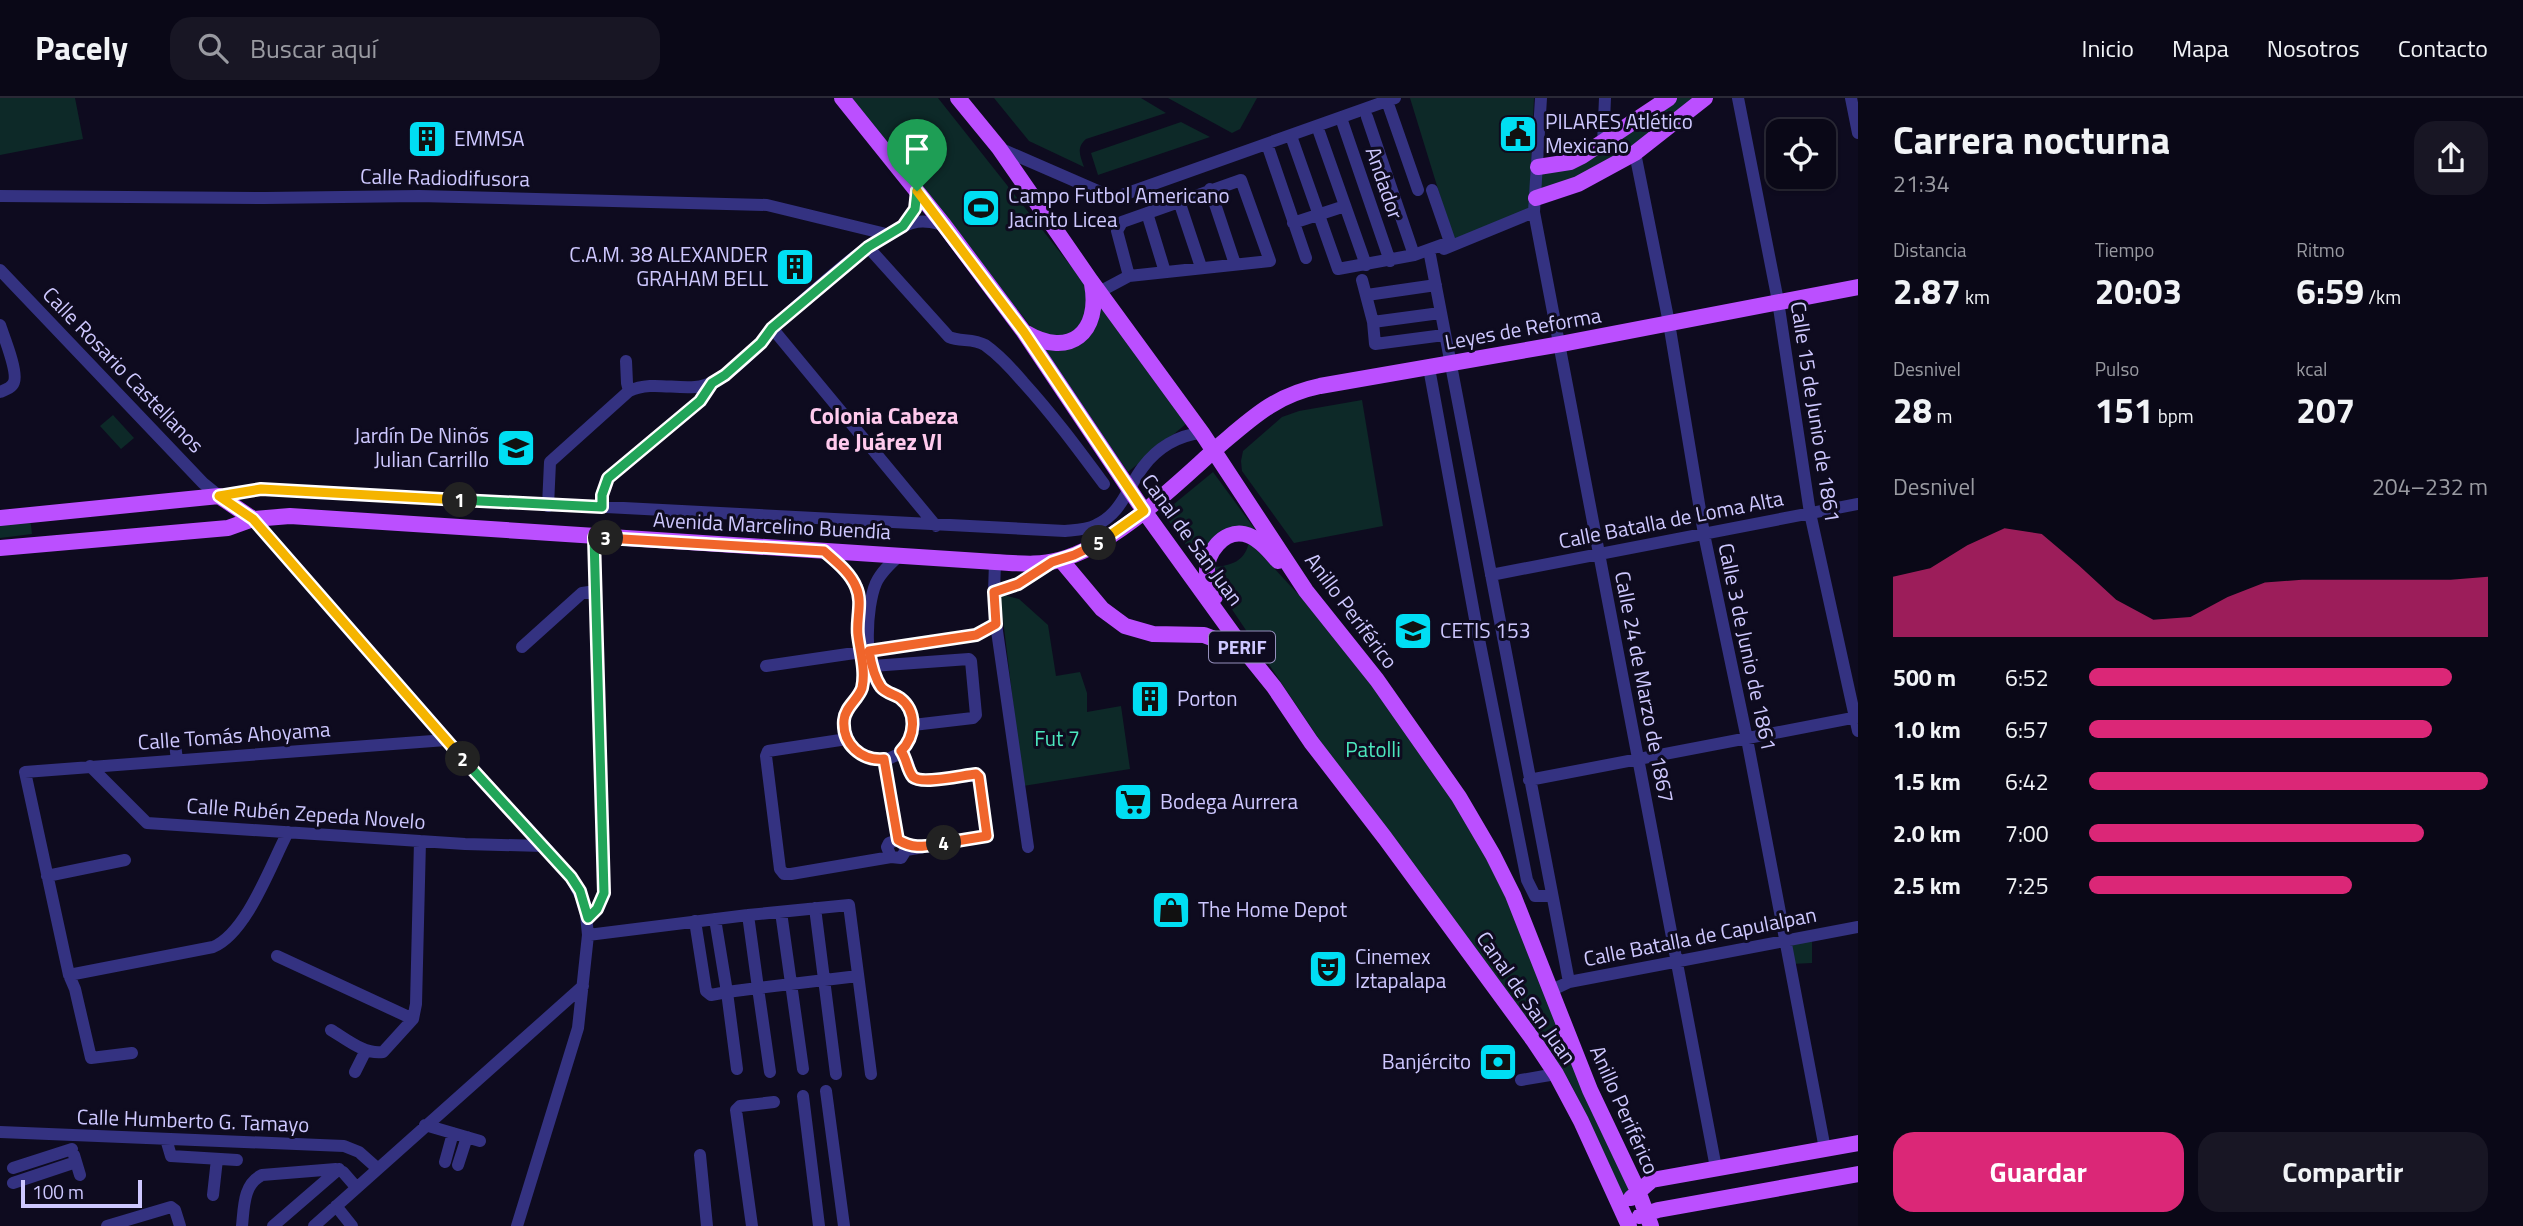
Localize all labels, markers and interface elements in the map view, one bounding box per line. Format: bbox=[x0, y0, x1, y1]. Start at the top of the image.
search box bbox=[170, 17, 660, 80]
text: Pacely bbox=[35, 23, 128, 73]
icon: search bbox=[194, 29, 232, 67]
text: Buscar aquí bbox=[250, 29, 377, 68]
text: Inicio bbox=[2082, 30, 2134, 66]
text: Mapa bbox=[2172, 30, 2229, 66]
text: Nosotros bbox=[2267, 30, 2360, 66]
text: Contacto bbox=[2398, 30, 2488, 66]
place label: PILARES Atlético Mexicano bbox=[1545, 105, 1693, 161]
text: Carrera nocturna bbox=[1893, 111, 2170, 169]
public building icon: PILARES Atlético Mexicano bbox=[1497, 113, 1539, 155]
building icon: EMMSA bbox=[406, 118, 448, 160]
pin bbox=[887, 119, 947, 191]
map controls bbox=[1766, 119, 1836, 189]
button: locate bbox=[1766, 119, 1836, 189]
button: share bbox=[2414, 121, 2488, 195]
place label: EMMSA bbox=[454, 122, 525, 154]
icon: arrive bbox=[898, 130, 936, 168]
street label: Andador bbox=[1358, 142, 1412, 223]
street label: Calle Radiodifusora bbox=[360, 160, 531, 194]
text: 21:34 bbox=[1893, 166, 1950, 201]
place label: Campo Futbol Americano Jacinto Licea bbox=[1008, 179, 1230, 235]
sports icon: Campo Futbol Americano Jacinto Licea bbox=[960, 187, 1002, 229]
text: Distancia bbox=[1893, 235, 1967, 264]
text: Tiempo bbox=[2095, 235, 2154, 264]
text: Ritmo bbox=[2296, 235, 2345, 264]
place label: C.A.M. 38 ALEXANDER GRAHAM BELL bbox=[569, 238, 768, 294]
building icon: C.A.M. 38 ALEXANDER GRAHAM BELL bbox=[774, 246, 816, 288]
text: 2.87 bbox=[1893, 264, 1961, 318]
text: 20:03 bbox=[2095, 264, 2182, 318]
text: 6:59 bbox=[2296, 264, 2364, 318]
street label: Calle Rosario Castellanos bbox=[36, 279, 212, 460]
text: km bbox=[1961, 282, 1990, 311]
text: /km bbox=[2364, 282, 2401, 311]
street label: Leyes de Reforma bbox=[1442, 298, 1604, 358]
street label: Calle 15 de Junio de 1861 bbox=[1783, 299, 1849, 525]
text: Desnivel bbox=[1893, 354, 1961, 383]
text: Pulso bbox=[2095, 354, 2139, 383]
text: kcal bbox=[2296, 354, 2327, 383]
text: 28 bbox=[1893, 383, 1932, 437]
text: 151 bbox=[2095, 383, 2153, 437]
text: 207 bbox=[2296, 383, 2355, 437]
district label: Colonia Cabeza de Juárez VI bbox=[809, 398, 959, 459]
text: m bbox=[1932, 401, 1952, 430]
text: bpm bbox=[2153, 401, 2194, 430]
place label: Jardín De Ninõs Julian Carrillo bbox=[354, 419, 489, 475]
school or university icon: Jardín De Ninõs Julian Carrillo bbox=[495, 427, 537, 469]
street label: Canal de San Juan bbox=[1134, 467, 1252, 612]
text: Desnivel bbox=[1893, 469, 1975, 504]
text: 204–232 m bbox=[2372, 469, 2488, 504]
street label: Calle Batalla de Loma Alta bbox=[1556, 481, 1786, 557]
pin: 1 bbox=[442, 482, 477, 518]
text: 1 bbox=[454, 485, 465, 514]
street label: Avenida Marcelino Buendía bbox=[652, 503, 892, 547]
pin: 3 bbox=[588, 520, 624, 556]
text: 3 bbox=[600, 523, 611, 552]
pin: 5 bbox=[1082, 526, 1116, 560]
text: 5 bbox=[1093, 528, 1104, 557]
street label: Calle 3 de Junio de 1861 bbox=[1710, 540, 1786, 754]
street label: Anillo Periférico bbox=[1297, 546, 1406, 675]
street label: Calle 24 de Marzo de 1867 bbox=[1607, 568, 1683, 805]
school or university icon: CETIS 153 bbox=[1392, 610, 1434, 652]
place label: CETIS 153 bbox=[1440, 614, 1531, 646]
road number: PERIF bbox=[1209, 632, 1275, 662]
text: 500 m bbox=[1893, 660, 1956, 695]
text: 6:52 bbox=[2005, 660, 2049, 695]
building icon: Porton bbox=[1129, 678, 1171, 720]
place label: Porton bbox=[1177, 682, 1237, 714]
street label: Calle Tomás Ahoyama bbox=[137, 712, 332, 758]
text: 1.0 km bbox=[1893, 712, 1961, 747]
text: 6:57 bbox=[2005, 712, 2049, 747]
park label: Fut 7 bbox=[1034, 722, 1080, 754]
park label: Patolli bbox=[1345, 733, 1401, 765]
pin: 2 bbox=[446, 742, 480, 776]
text: 2 bbox=[457, 744, 468, 773]
text: 1.5 km bbox=[1893, 764, 1961, 799]
text: 6:42 bbox=[2005, 764, 2049, 799]
supermarket icon: Bodega Aurrera bbox=[1112, 781, 1154, 823]
place label: Bodega Aurrera bbox=[1160, 785, 1299, 817]
street label: Calle Rubén Zepeda Novelo bbox=[186, 789, 427, 837]
text: 2.0 km bbox=[1893, 816, 1961, 851]
text: 7:00 bbox=[2005, 816, 2049, 851]
pin: 4 bbox=[926, 826, 962, 860]
text: 4 bbox=[938, 828, 949, 857]
text: 2.5 km bbox=[1893, 868, 1961, 903]
text: 7:25 bbox=[2005, 868, 2049, 903]
shop icon: The Home Depot bbox=[1150, 889, 1192, 931]
place label: The Home Depot bbox=[1198, 893, 1348, 925]
street label: Calle Batalla de Capulalpan bbox=[1581, 898, 1819, 974]
street label: Canal de San Juan bbox=[1469, 924, 1585, 1071]
place label: Cinemex Iztapalapa bbox=[1355, 940, 1447, 996]
theatre icon: Cinemex Iztapalapa bbox=[1307, 948, 1349, 990]
street label: Anillo Periférico bbox=[1582, 1040, 1668, 1179]
bank icon: Banjército bbox=[1477, 1041, 1519, 1083]
place label: Banjército bbox=[1382, 1045, 1471, 1077]
street label: Calle Humberto G. Tamayo bbox=[76, 1100, 310, 1140]
button: Guardar bbox=[1893, 1132, 2184, 1212]
button: Compartir bbox=[2198, 1132, 2488, 1212]
scale bar bbox=[21, 1177, 142, 1209]
text: 100 m bbox=[32, 1177, 84, 1206]

